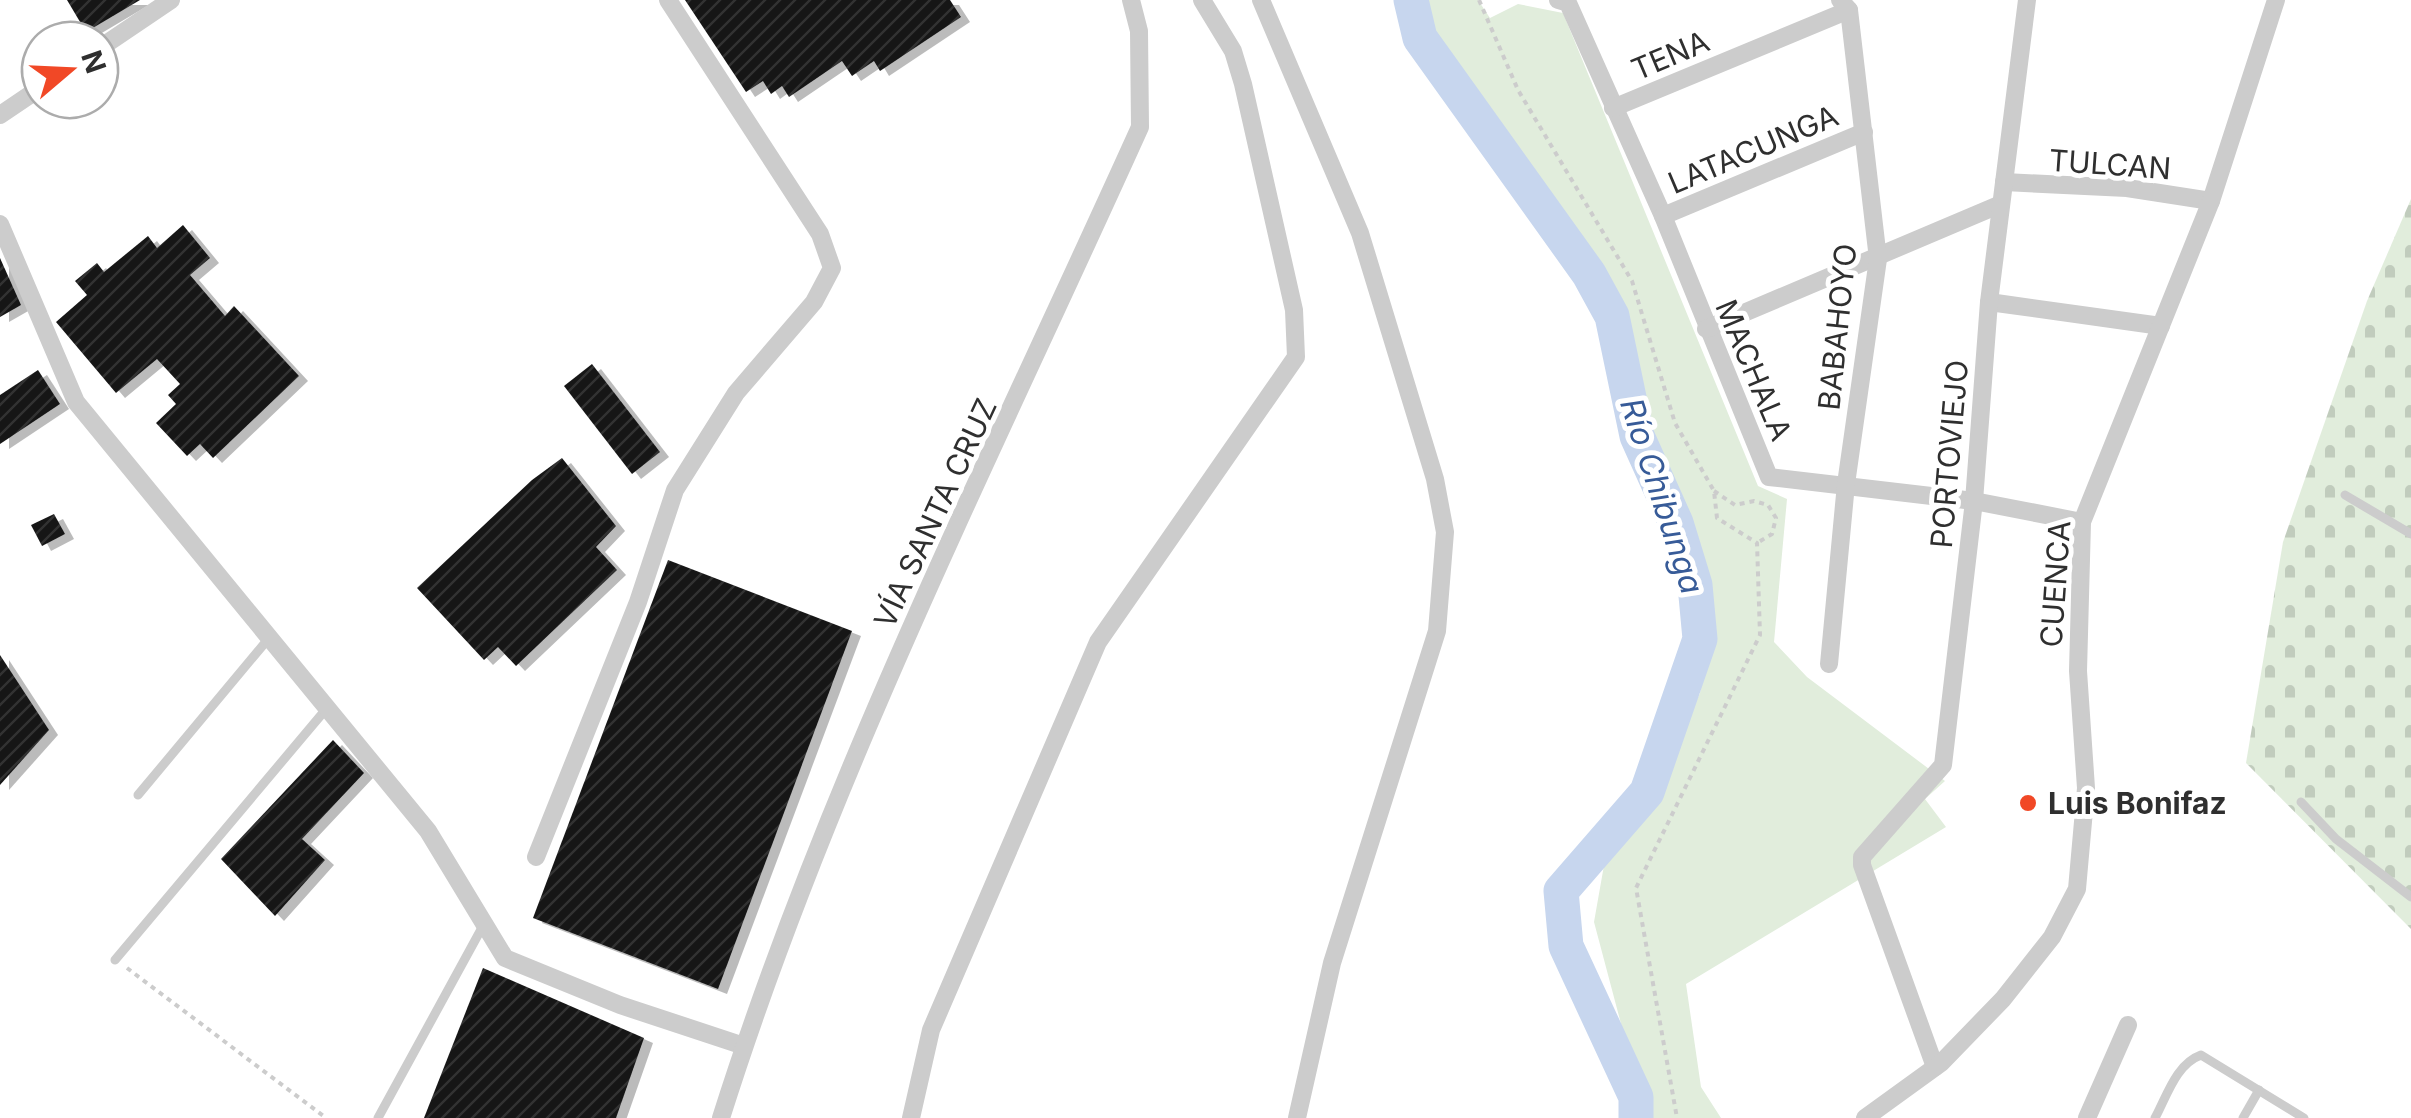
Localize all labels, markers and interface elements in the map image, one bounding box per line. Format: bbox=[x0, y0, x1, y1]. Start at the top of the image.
north arrow bbox=[20, 20, 120, 120]
street label: TENA bbox=[1626, 23, 1714, 87]
text: N bbox=[74, 46, 113, 77]
street label: LATACUNGA bbox=[1663, 97, 1843, 201]
street label: TULCAN bbox=[2048, 142, 2172, 186]
street label: BABAHOYO bbox=[1810, 242, 1864, 412]
street label: MACHALA bbox=[1708, 294, 1800, 446]
street label: PORTOVIEJO bbox=[1923, 358, 1975, 550]
street label: VÍA SANTA CRUZ bbox=[866, 393, 1004, 633]
water label: Río Chibunga bbox=[1612, 393, 1712, 599]
street label: CUENCA bbox=[2033, 519, 2077, 649]
place label: Luis Bonifaz bbox=[2048, 785, 2227, 821]
marker: Luis Bonifaz bbox=[2017, 792, 2039, 814]

